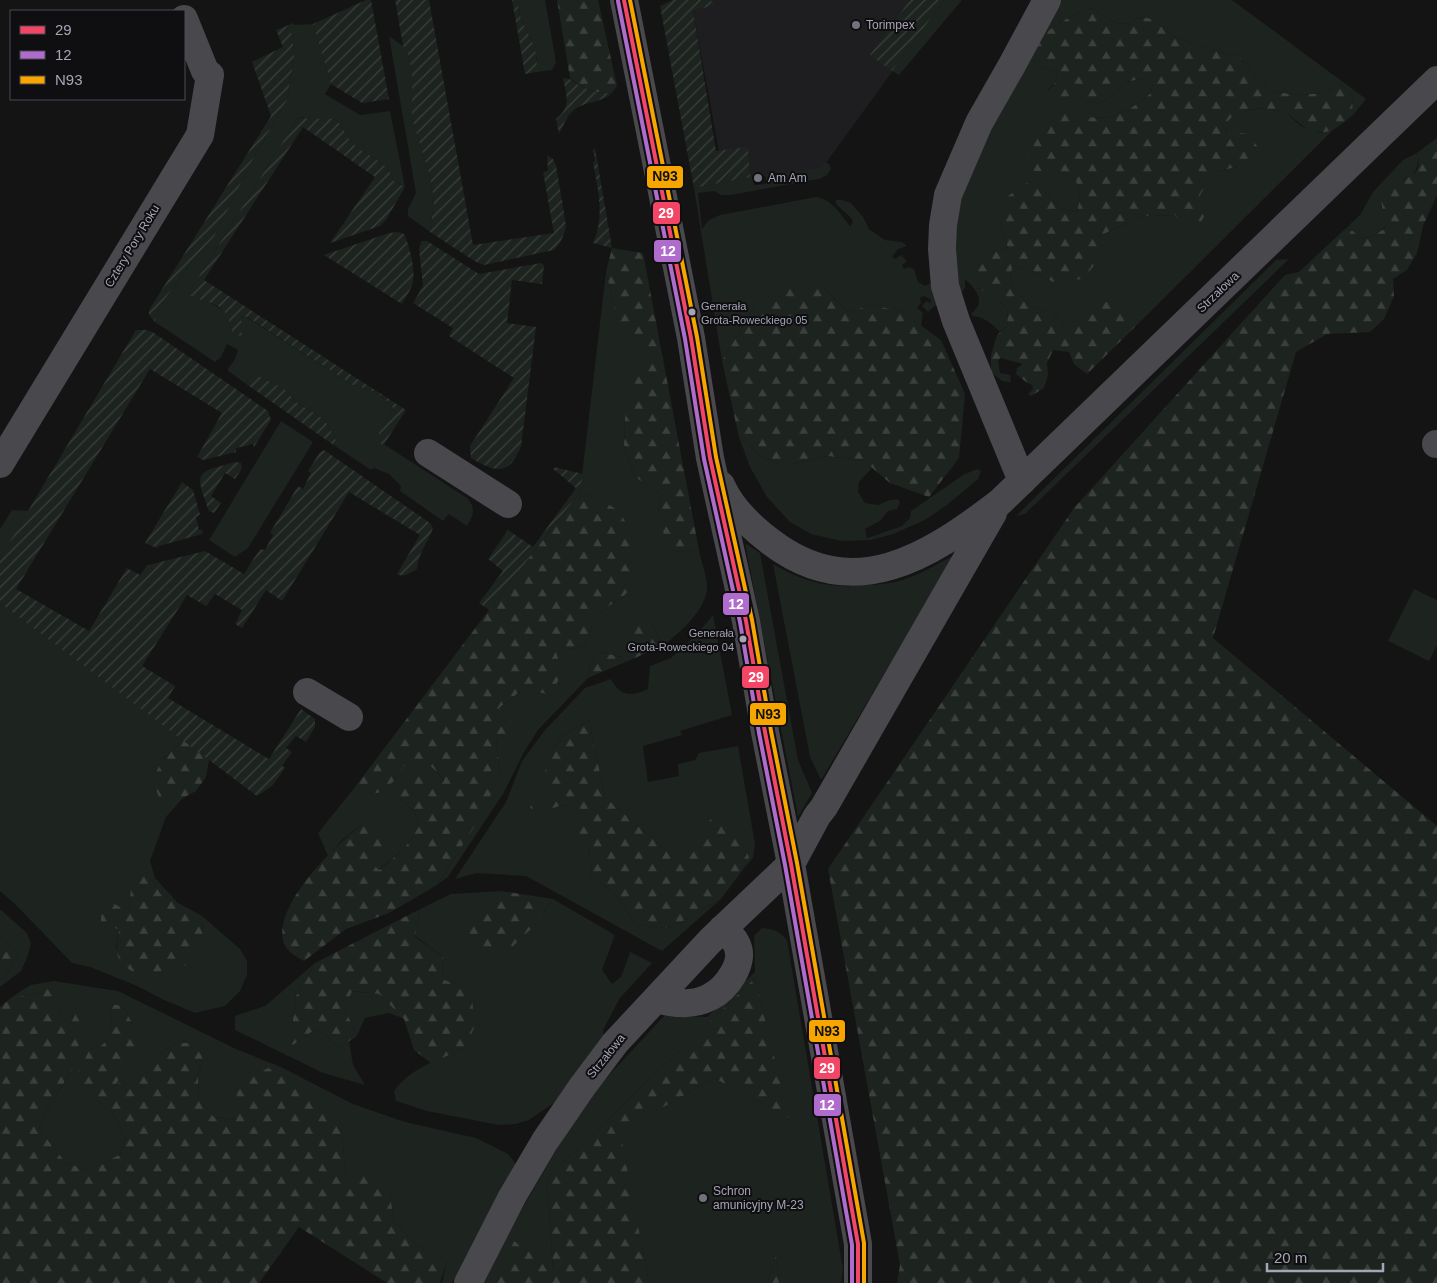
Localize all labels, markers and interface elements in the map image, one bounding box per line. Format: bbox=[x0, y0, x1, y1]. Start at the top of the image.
legend bbox=[10, 10, 185, 100]
place label: Torimpex bbox=[866, 18, 915, 32]
marker: Torimpex bbox=[850, 19, 862, 31]
text: 29 bbox=[55, 21, 72, 38]
text: 12 bbox=[55, 46, 72, 63]
text: N93 bbox=[55, 71, 83, 88]
line badge: N93 bbox=[646, 165, 684, 189]
text: N93 bbox=[652, 168, 678, 184]
place label: Am Am bbox=[768, 171, 807, 185]
marker: Am Am bbox=[752, 172, 764, 184]
line badge: 29 bbox=[652, 201, 681, 225]
street label: Cztery Pory Roku bbox=[102, 202, 162, 290]
text: 29 bbox=[658, 205, 674, 221]
line badge: 12 bbox=[653, 239, 682, 263]
text: 12 bbox=[660, 243, 676, 259]
street label: Strzałowa bbox=[1194, 268, 1242, 315]
place label: Generała Grota-Roweckiego 05 bbox=[701, 300, 807, 326]
marker: Generała Grota-Roweckiego 05 bbox=[687, 307, 697, 317]
line badge: 12 bbox=[722, 592, 750, 616]
text: 12 bbox=[728, 596, 744, 612]
place label: Generała Grota-Roweckiego 04 bbox=[628, 627, 735, 653]
marker: Generała Grota-Roweckiego 04 bbox=[738, 634, 748, 644]
line badge: 29 bbox=[741, 665, 770, 689]
text: 29 bbox=[748, 669, 764, 685]
line badge: N93 bbox=[749, 702, 787, 726]
text: N93 bbox=[755, 706, 781, 722]
line badge: N93 bbox=[808, 1019, 846, 1043]
text: N93 bbox=[814, 1023, 840, 1039]
street label: Strzałowa bbox=[584, 1031, 628, 1081]
line badge: 29 bbox=[813, 1056, 841, 1080]
text: 29 bbox=[819, 1060, 835, 1076]
line badge: 12 bbox=[813, 1093, 842, 1117]
text: 12 bbox=[819, 1097, 835, 1113]
place label: Schron amunicyjny M-23 bbox=[713, 1184, 804, 1212]
marker: Schron amunicyjny M-23 bbox=[697, 1192, 709, 1204]
scale bar bbox=[1267, 1240, 1383, 1272]
text: 20 m bbox=[1274, 1249, 1307, 1266]

